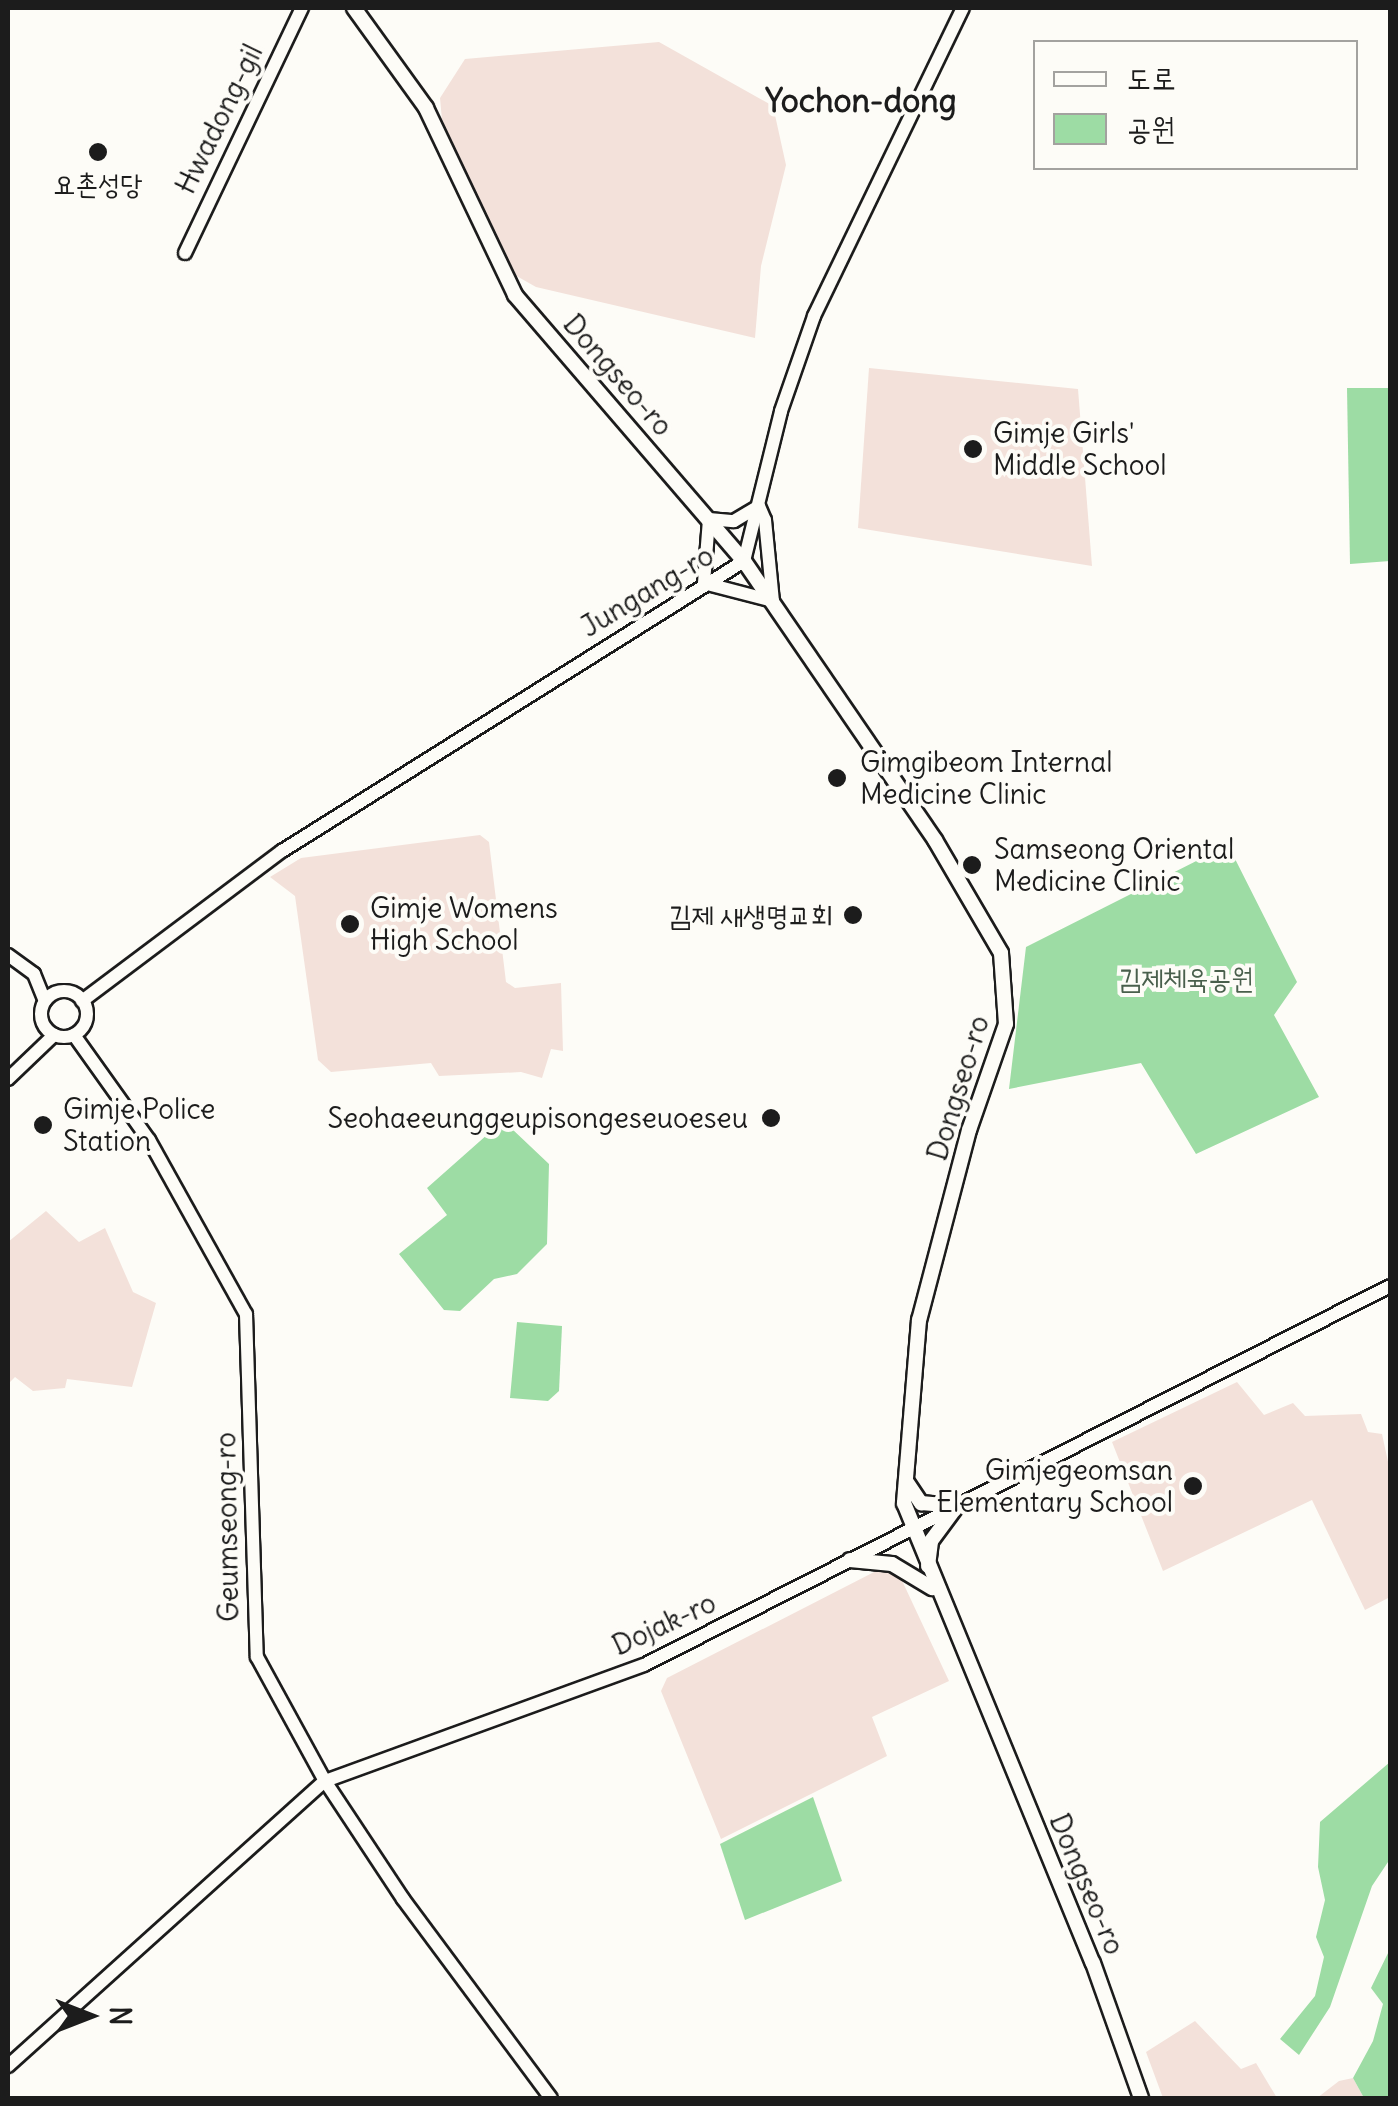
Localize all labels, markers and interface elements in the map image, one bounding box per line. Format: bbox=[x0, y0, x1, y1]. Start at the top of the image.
street label: Hwadong-gil bbox=[168, 39, 270, 199]
legend bbox=[1033, 40, 1358, 170]
text: 도로 bbox=[1127, 59, 1175, 97]
district label: Yochon-dong bbox=[765, 82, 957, 120]
text: 공원 bbox=[1127, 109, 1175, 147]
marker: 요촌성당 bbox=[87, 141, 109, 163]
place label: 요촌성당 bbox=[53, 167, 143, 201]
street label: Dongseo-ro bbox=[556, 308, 680, 442]
place label: Gimje Girls' Middle School bbox=[993, 416, 1167, 482]
marker: Gimje Girls' Middle School bbox=[962, 438, 984, 460]
street label: Jungang-ro bbox=[575, 538, 719, 644]
place label: Gimgibeom Internal Medicine Clinic bbox=[860, 745, 1113, 811]
marker: Gimgibeom Internal Medicine Clinic bbox=[824, 765, 850, 791]
place label: Samseong Oriental Medicine Clinic bbox=[994, 832, 1234, 898]
marker: Samseong Oriental Medicine Clinic bbox=[959, 852, 985, 878]
place label: Gimje Womens High School bbox=[370, 891, 558, 957]
place label: 김제 새생명교회 bbox=[669, 898, 833, 932]
marker: 김제 새생명교회 bbox=[842, 904, 864, 926]
marker: Gimje Womens High School bbox=[339, 913, 361, 935]
park label: 김제체육공원 bbox=[1118, 961, 1254, 995]
street label: Dongseo-ro bbox=[920, 1012, 996, 1164]
place label: Gimje Police Station bbox=[63, 1092, 215, 1158]
place label: Seohaeeunggeupisongeseuoeseu bbox=[327, 1101, 748, 1135]
marker: Seohaeeunggeupisongeseuoeseu bbox=[758, 1105, 784, 1131]
marker: Gimje Police Station bbox=[32, 1114, 54, 1136]
street label: Geumseong-ro bbox=[209, 1432, 245, 1622]
place label: Gimjegeomsan Elementary School bbox=[936, 1453, 1173, 1519]
marker: Gimjegeomsan Elementary School bbox=[1182, 1475, 1204, 1497]
street label: Dojak-ro bbox=[607, 1585, 721, 1663]
street label: Dongseo-ro bbox=[1042, 1809, 1132, 1959]
north arrow bbox=[40, 1966, 140, 2066]
text: N bbox=[102, 2006, 138, 2026]

